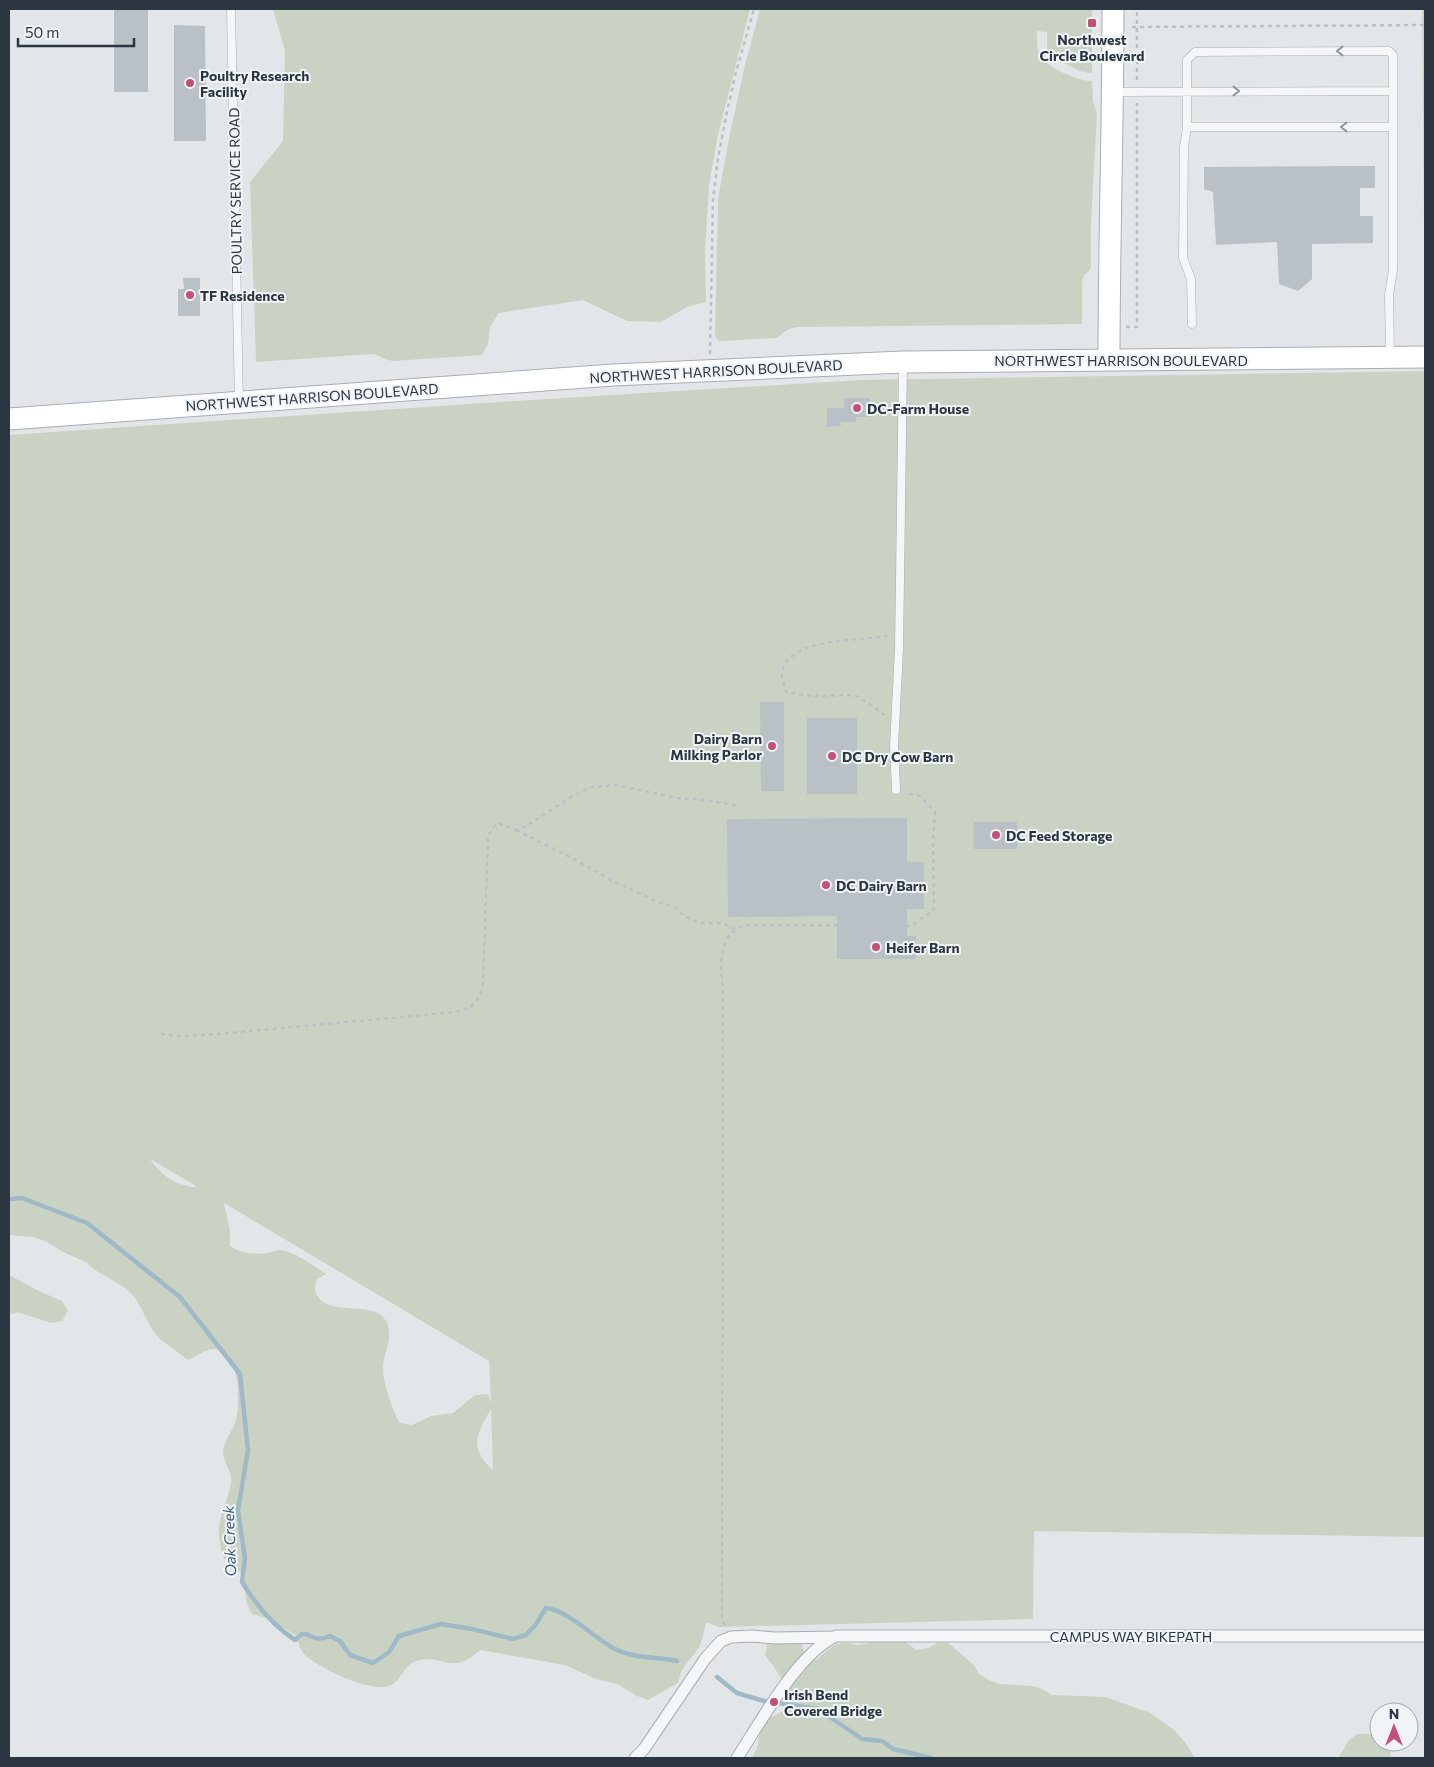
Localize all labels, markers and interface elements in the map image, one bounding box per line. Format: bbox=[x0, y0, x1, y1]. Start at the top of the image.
scale bar bbox=[18, 15, 134, 47]
marker: Northwest Circle Boulevard bbox=[1086, 17, 1098, 29]
text: 50 m bbox=[25, 23, 59, 41]
place label: Northwest Circle Boulevard bbox=[1040, 31, 1144, 64]
one-way arrow bbox=[1336, 46, 1344, 56]
place label: Poultry Research Facility bbox=[200, 67, 309, 100]
marker: Poultry Research Facility bbox=[184, 77, 196, 89]
one-way arrow bbox=[1232, 86, 1240, 97]
street label: POULTRY SERVICE ROAD bbox=[225, 107, 245, 275]
one-way arrow bbox=[1340, 122, 1348, 132]
place label: TF Residence bbox=[200, 287, 285, 304]
marker: TF Residence bbox=[184, 289, 196, 301]
street label: NORTHWEST HARRISON BOULEVARD bbox=[994, 352, 1248, 369]
street label: NORTHWEST HARRISON BOULEVARD bbox=[589, 356, 843, 386]
street label: NORTHWEST HARRISON BOULEVARD bbox=[185, 380, 439, 414]
place label: DC-Farm House bbox=[867, 400, 969, 417]
marker: DC-Farm House bbox=[851, 402, 863, 414]
place label: Dairy Barn Milking Parlor bbox=[670, 730, 762, 763]
marker: Dairy Barn Milking Parlor bbox=[766, 740, 778, 752]
place label: DC Dry Cow Barn bbox=[842, 748, 953, 765]
marker: DC Dry Cow Barn bbox=[826, 750, 838, 762]
place label: DC Feed Storage bbox=[1006, 827, 1112, 844]
marker: DC Feed Storage bbox=[990, 829, 1002, 841]
place label: DC Dairy Barn bbox=[836, 877, 927, 894]
marker: DC Dairy Barn bbox=[820, 879, 832, 891]
place label: Heifer Barn bbox=[886, 939, 960, 956]
marker: Heifer Barn bbox=[870, 941, 882, 953]
water label: Oak Creek bbox=[219, 1504, 239, 1577]
street label: CAMPUS WAY BIKEPATH bbox=[1050, 1628, 1212, 1645]
place label: Irish Bend Covered Bridge bbox=[784, 1686, 882, 1719]
marker: Irish Bend Covered Bridge bbox=[768, 1696, 780, 1708]
north arrow bbox=[1369, 1702, 1419, 1752]
text: N bbox=[1389, 1705, 1399, 1722]

